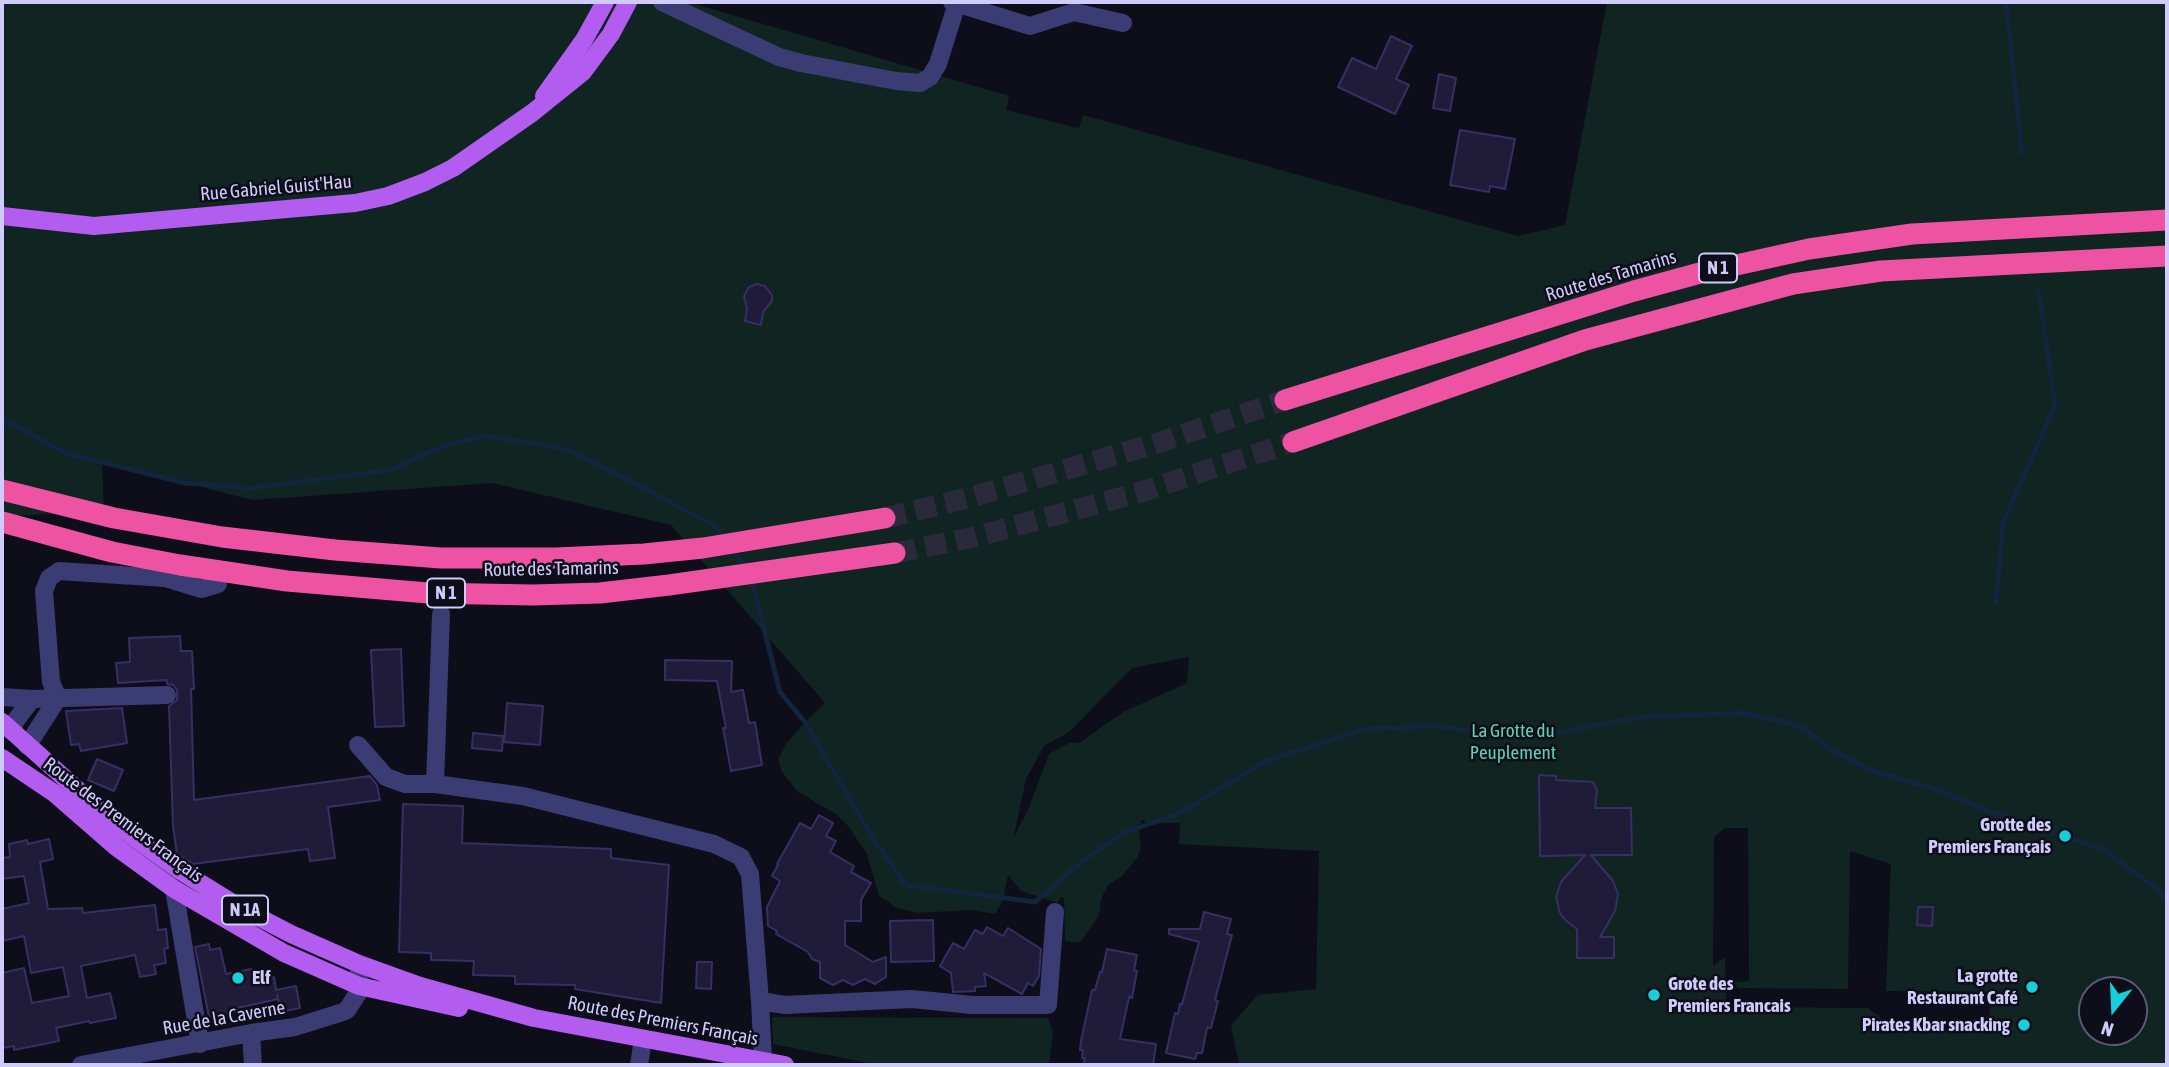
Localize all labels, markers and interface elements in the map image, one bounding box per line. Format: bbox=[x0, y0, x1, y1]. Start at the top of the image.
street label: Rue Gabriel Guist'Hau bbox=[199, 170, 353, 206]
street label: Route des Tamarins bbox=[1543, 245, 1679, 307]
road number: N 1 bbox=[1699, 254, 1737, 282]
street label: Route des Tamarins bbox=[483, 556, 619, 582]
road number: N 1 bbox=[427, 578, 465, 608]
park label: La Grotte du Peuplement bbox=[1470, 720, 1556, 764]
street label: Route des Premiers Français bbox=[39, 753, 207, 887]
place label: Grotte des Premiers Français bbox=[1928, 814, 2051, 858]
marker: Grotte des Premiers Français bbox=[2057, 828, 2073, 844]
road number: N 1A bbox=[222, 896, 268, 925]
place label: La grotte Restaurant Café bbox=[1907, 965, 2018, 1009]
place label: Elf bbox=[252, 967, 270, 989]
marker: Elf bbox=[230, 970, 246, 986]
place label: Grote des Premiers Francais bbox=[1668, 973, 1791, 1017]
north arrow bbox=[2078, 976, 2148, 1046]
marker: La grotte Restaurant Café bbox=[2024, 979, 2040, 995]
marker: Grote des Premiers Francais bbox=[1646, 987, 1662, 1003]
street label: Route des Premiers Français bbox=[566, 991, 760, 1051]
street label: Rue de la Caverne bbox=[161, 996, 287, 1040]
place label: Pirates Kbar snacking bbox=[1862, 1014, 2010, 1036]
marker: Pirates Kbar snacking bbox=[2016, 1017, 2032, 1033]
text: N bbox=[2098, 1017, 2116, 1041]

